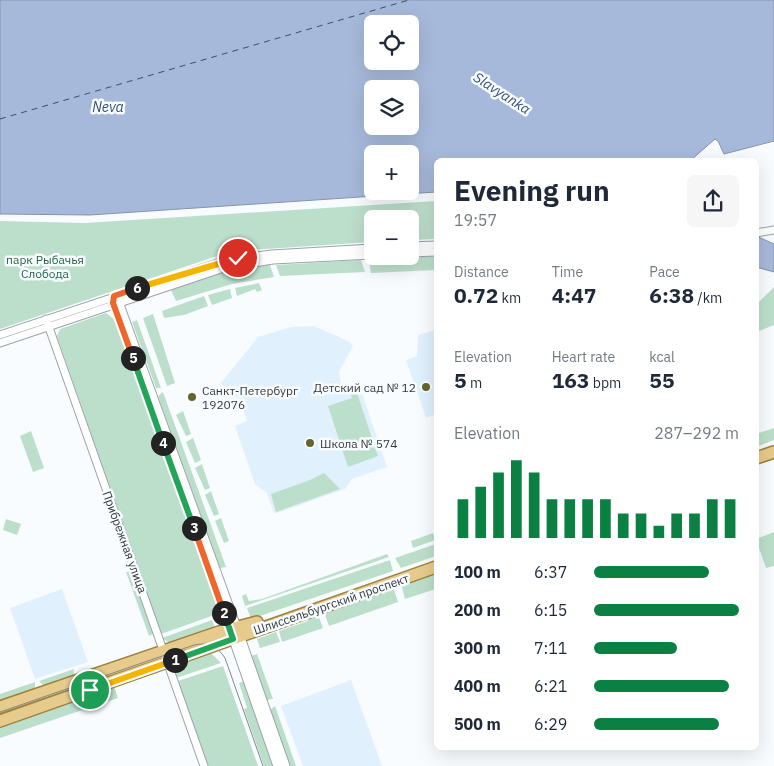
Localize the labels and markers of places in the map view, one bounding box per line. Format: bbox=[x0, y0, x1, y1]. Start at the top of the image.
pin bbox=[217, 237, 259, 279]
pin: 6 bbox=[124, 276, 150, 300]
pin: 5 bbox=[120, 346, 146, 370]
place label: Детский сад № 12 bbox=[314, 380, 416, 395]
marker: Детский сад № 12 bbox=[420, 381, 432, 393]
place label: Санкт-Петербург 192076 bbox=[202, 383, 298, 412]
marker: Санкт-Петербург 192076 bbox=[186, 391, 198, 403]
pin: 4 bbox=[150, 430, 176, 456]
place label: Школа № 574 bbox=[320, 436, 397, 451]
marker: Школа № 574 bbox=[304, 437, 316, 449]
pin: 3 bbox=[182, 516, 206, 540]
pin: 2 bbox=[212, 600, 236, 626]
pin: 1 bbox=[162, 648, 188, 672]
pin bbox=[69, 669, 111, 711]

